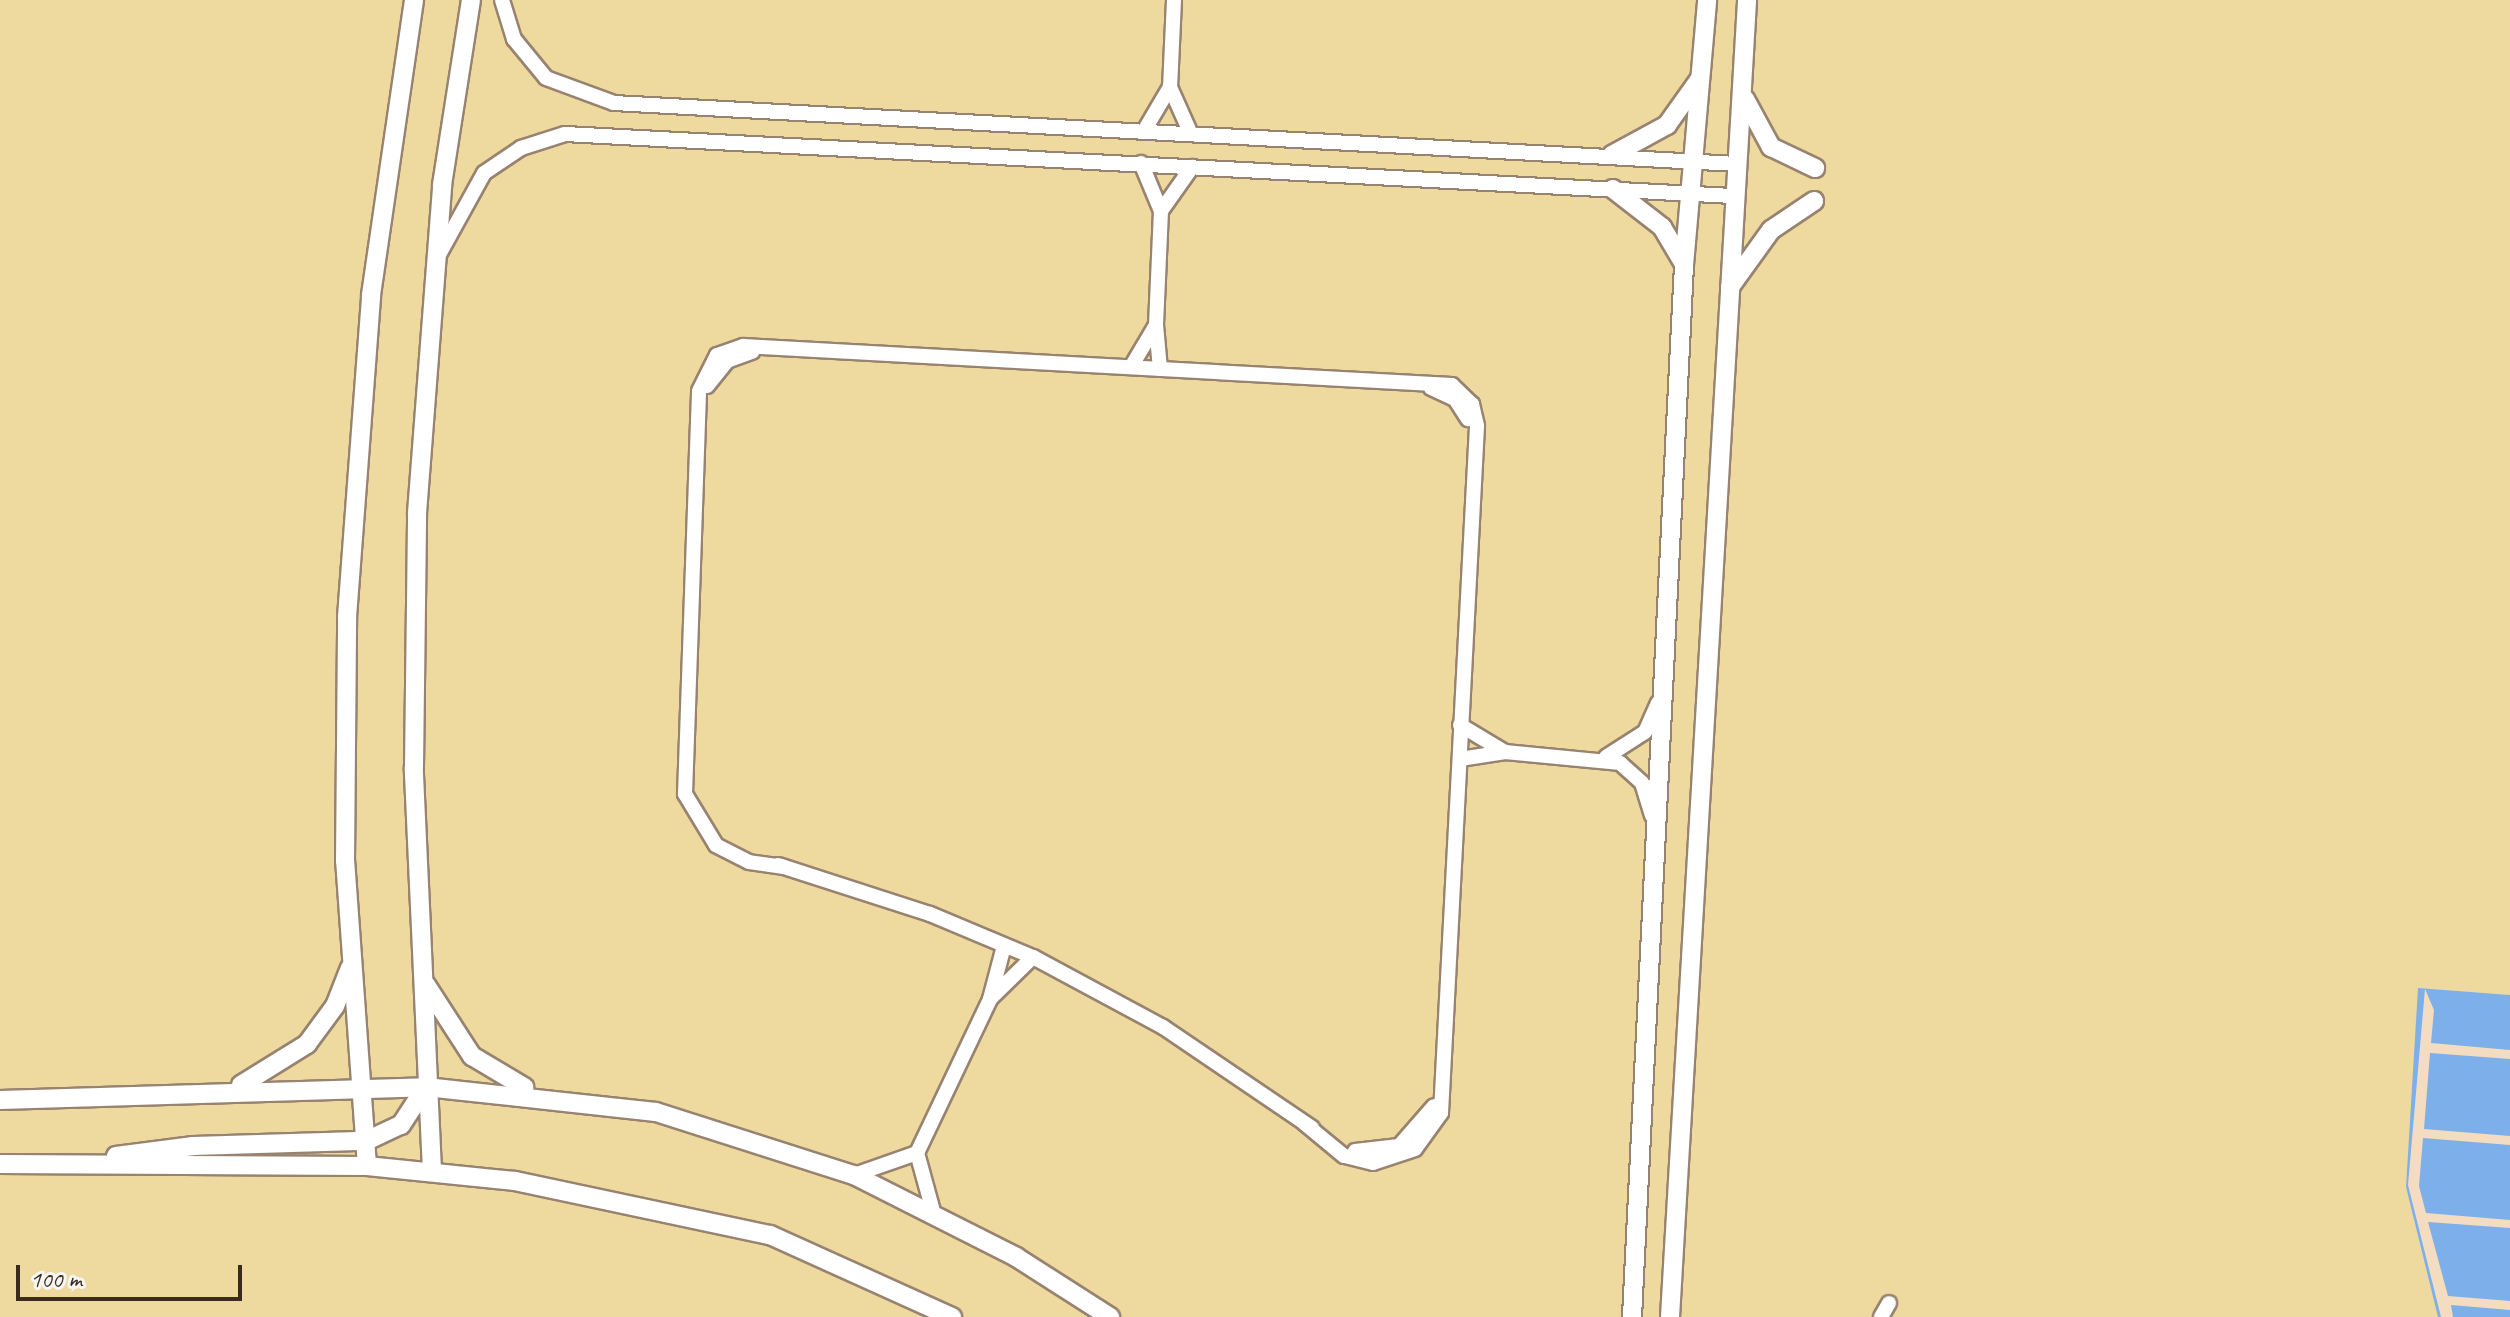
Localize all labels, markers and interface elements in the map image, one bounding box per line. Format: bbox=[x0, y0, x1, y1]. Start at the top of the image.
scale bar bbox=[20, 1249, 246, 1299]
text: 100 m bbox=[30, 1264, 82, 1294]

